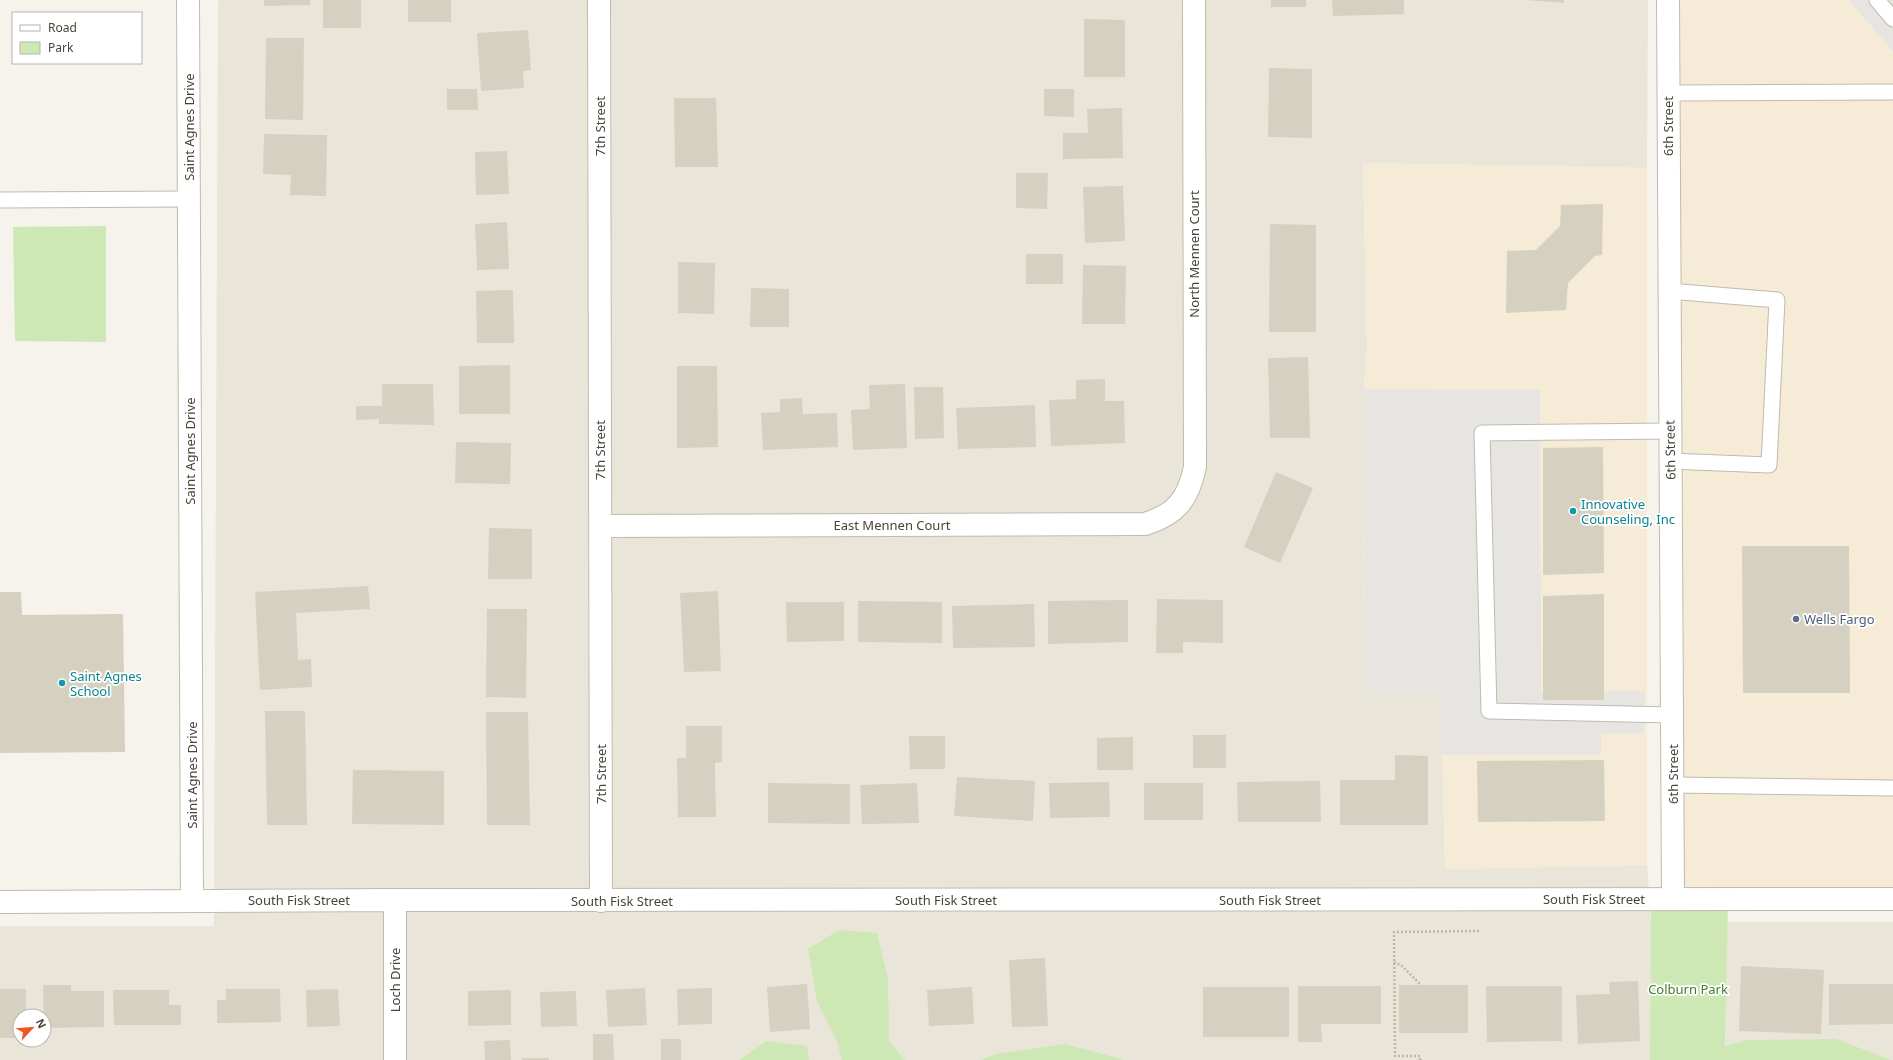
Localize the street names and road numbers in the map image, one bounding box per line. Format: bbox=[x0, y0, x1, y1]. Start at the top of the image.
street label: Saint Agnes Drive bbox=[180, 73, 198, 181]
street label: 7th Street bbox=[591, 96, 609, 156]
street label: 6th Street bbox=[1659, 96, 1677, 156]
street label: North Mennen Court bbox=[1185, 190, 1203, 318]
street label: Saint Agnes Drive bbox=[181, 397, 199, 505]
street label: 7th Street bbox=[591, 420, 609, 480]
street label: 6th Street bbox=[1660, 420, 1680, 480]
street label: East Mennen Court bbox=[834, 516, 951, 534]
street label: Saint Agnes Drive bbox=[183, 721, 201, 829]
street label: 7th Street bbox=[592, 744, 610, 804]
street label: 6th Street bbox=[1664, 744, 1682, 804]
street label: South Fisk Street bbox=[1543, 890, 1645, 908]
street label: South Fisk Street bbox=[248, 891, 350, 909]
street label: South Fisk Street bbox=[895, 891, 997, 909]
street label: South Fisk Street bbox=[1219, 891, 1321, 909]
street label: South Fisk Street bbox=[571, 892, 673, 910]
street label: Loch Drive bbox=[386, 948, 404, 1012]

